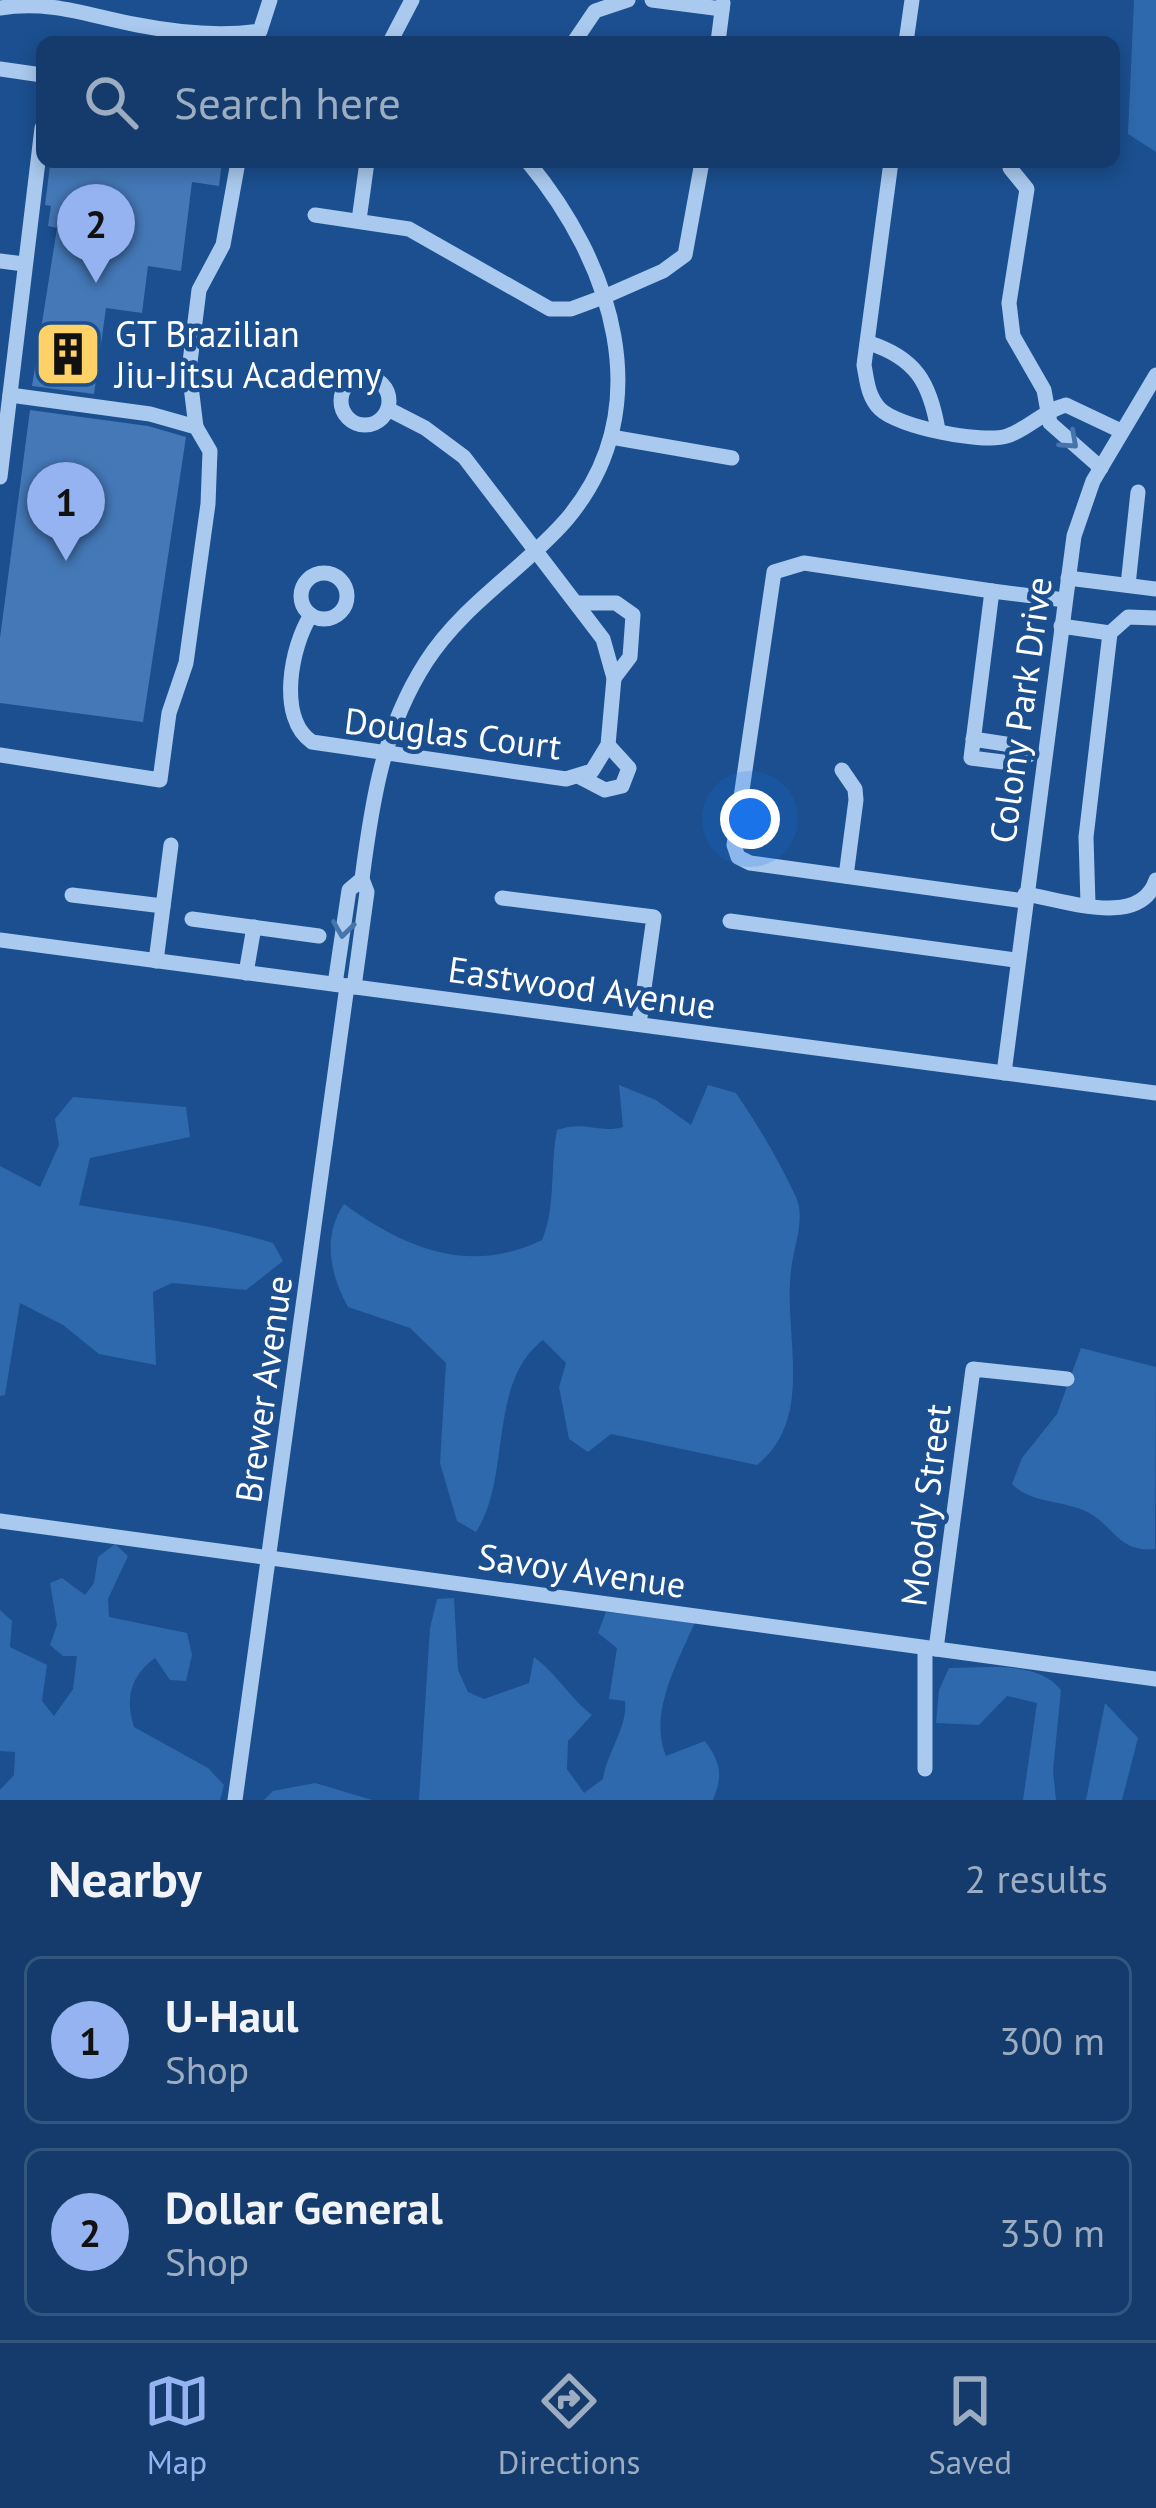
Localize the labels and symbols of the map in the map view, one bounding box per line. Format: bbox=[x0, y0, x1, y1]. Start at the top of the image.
pin: 2 bbox=[57, 184, 135, 283]
place label: GT Brazilian Jiu-Jitsu Academy bbox=[113, 310, 381, 398]
building icon: GT Brazilian Jiu-Jitsu Academy bbox=[33, 319, 103, 389]
one-way arrow bbox=[1057, 427, 1078, 448]
pin: 1 bbox=[27, 462, 105, 561]
street label: Colony Park Drive bbox=[978, 574, 1062, 846]
street label: Douglas Court bbox=[342, 696, 564, 770]
your location bbox=[720, 789, 780, 849]
one-way arrow bbox=[331, 919, 357, 939]
street label: Eastwood Avenue bbox=[445, 945, 719, 1029]
street label: Brewer Avenue bbox=[224, 1273, 302, 1505]
street label: Moody Street bbox=[889, 1401, 961, 1609]
street label: Savoy Avenue bbox=[475, 1532, 689, 1608]

